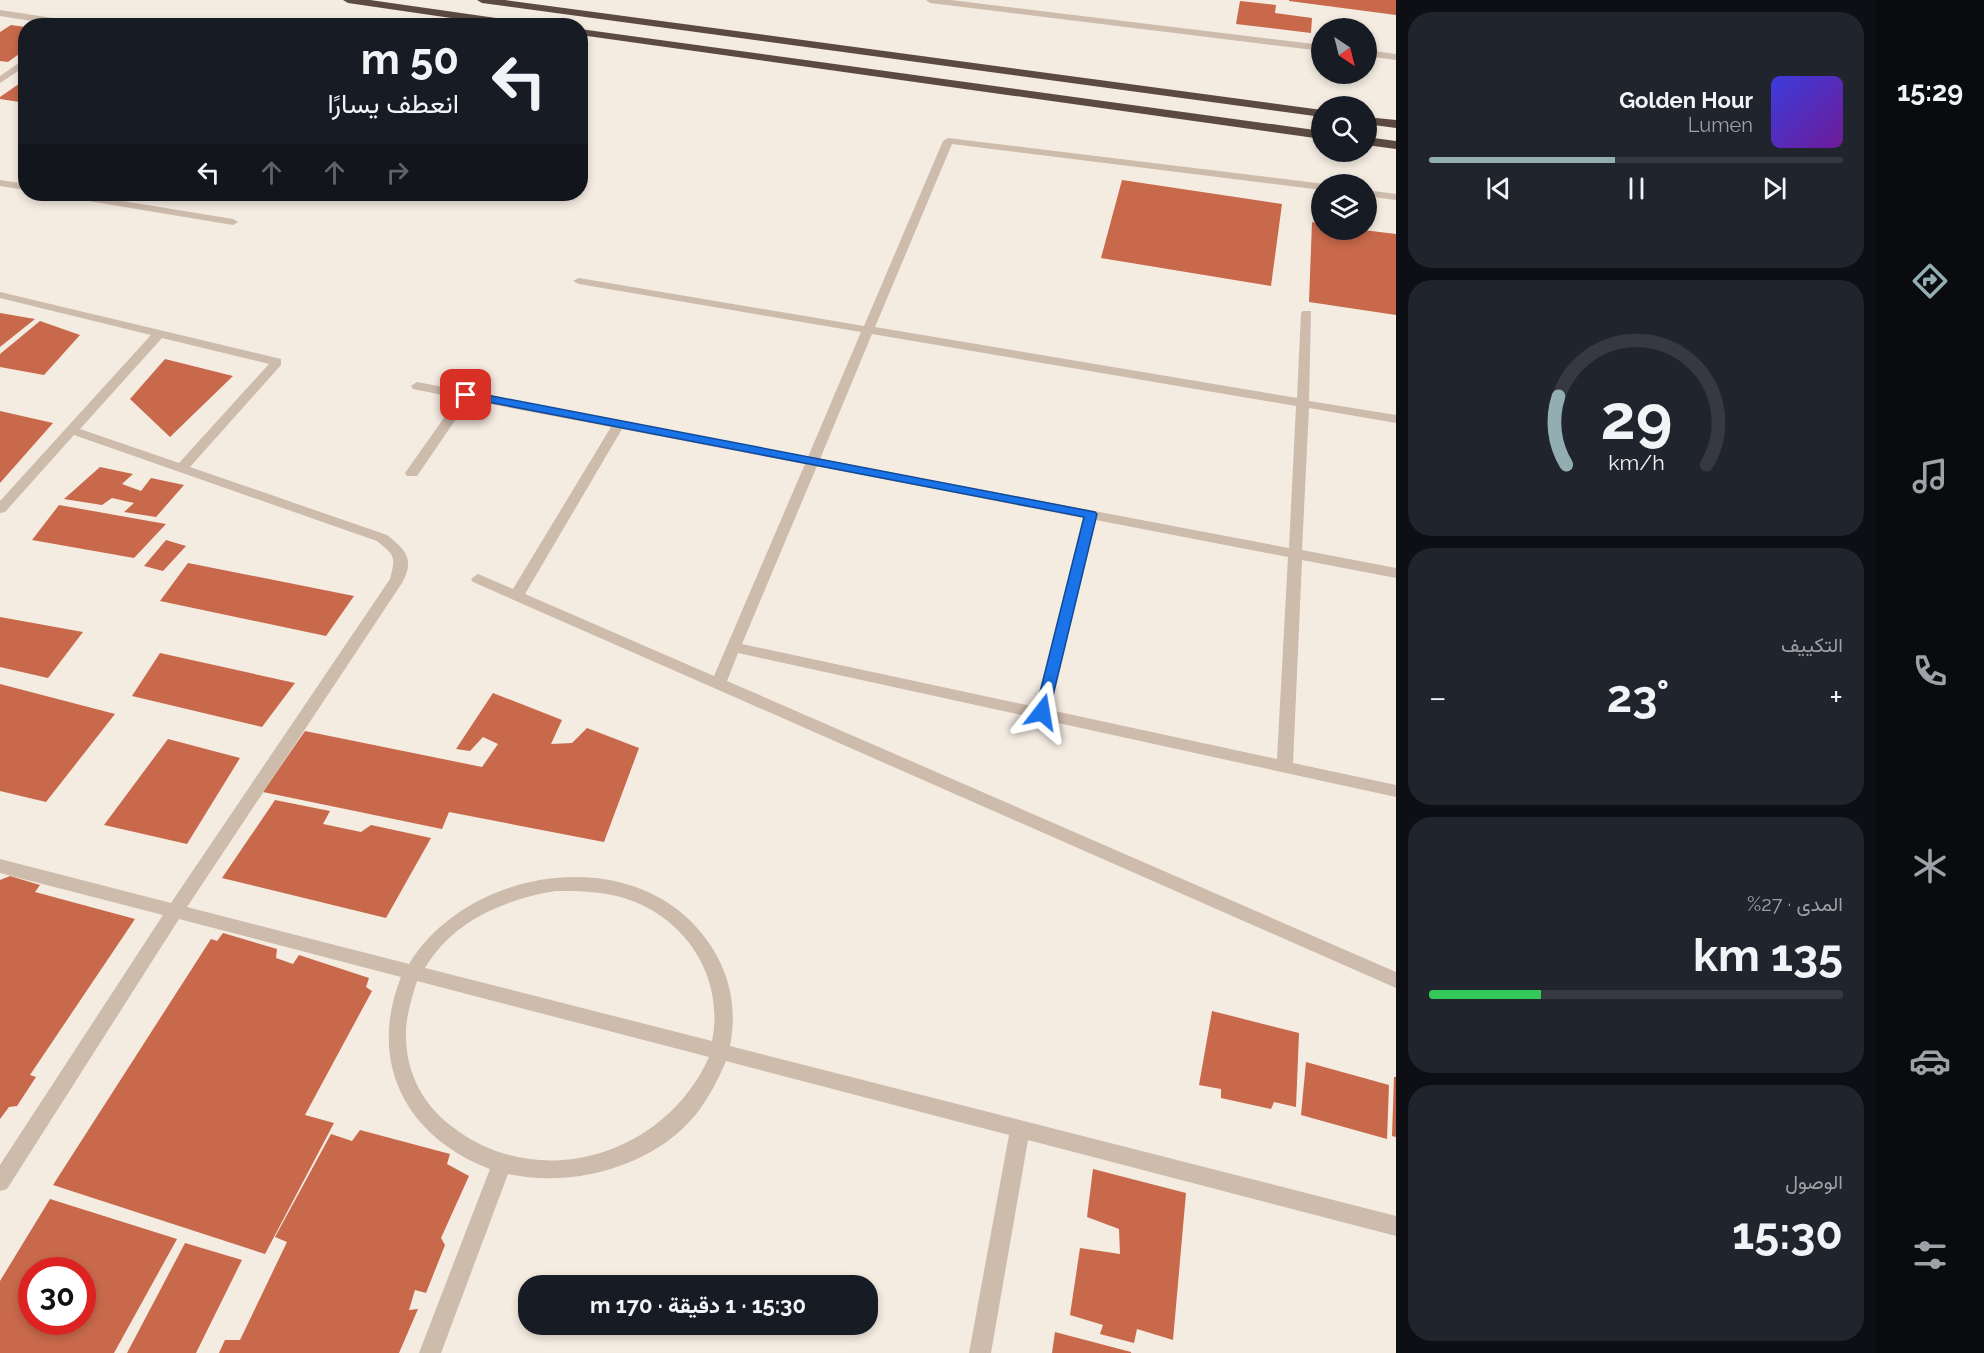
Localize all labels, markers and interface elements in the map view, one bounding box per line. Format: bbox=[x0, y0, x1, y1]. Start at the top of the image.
north arrow bbox=[1311, 18, 1377, 84]
map controls bbox=[1311, 18, 1377, 240]
text: 50 m bbox=[361, 35, 459, 84]
icon: left bbox=[480, 42, 558, 120]
text: 15:29 bbox=[1897, 76, 1963, 107]
text: Golden Hour bbox=[1619, 87, 1753, 113]
text: انعطف يسارًا bbox=[327, 88, 459, 119]
button: search bbox=[1311, 96, 1377, 162]
text: Lumen bbox=[1688, 113, 1753, 137]
icon: left bbox=[192, 156, 225, 189]
icon: ahead bbox=[255, 156, 288, 189]
icon: ahead bbox=[318, 156, 351, 189]
icon: right bbox=[381, 156, 414, 189]
icon: previous bbox=[1482, 172, 1515, 205]
icon: pause bbox=[1620, 172, 1653, 205]
icon: next bbox=[1758, 172, 1791, 205]
button: layers bbox=[1311, 174, 1377, 240]
icon: directions bbox=[1909, 260, 1951, 302]
pin bbox=[440, 369, 491, 420]
icon: arrive bbox=[449, 378, 482, 411]
text: 29 bbox=[1600, 380, 1672, 454]
text: km/h bbox=[1608, 451, 1664, 476]
icon: music bbox=[1909, 455, 1951, 497]
text: التكييف bbox=[1781, 633, 1843, 657]
icon: phone bbox=[1909, 650, 1951, 692]
text: 23° bbox=[1607, 670, 1669, 723]
text: − bbox=[1429, 678, 1447, 717]
text: + bbox=[1829, 678, 1843, 717]
position arrow bbox=[1010, 680, 1074, 744]
icon: climate bbox=[1909, 845, 1951, 887]
text: المدى · 27% bbox=[1747, 892, 1843, 916]
text: 135 km bbox=[1693, 929, 1843, 982]
icon: car bbox=[1909, 1040, 1951, 1082]
text: الوصول bbox=[1785, 1170, 1843, 1194]
text: 15:30 bbox=[1732, 1207, 1843, 1260]
icon: filters bbox=[1909, 1234, 1951, 1276]
speed limit sign: 30 bbox=[18, 1257, 96, 1335]
text: 15:30 · 1 دقيقة · 170 m bbox=[590, 1292, 806, 1318]

